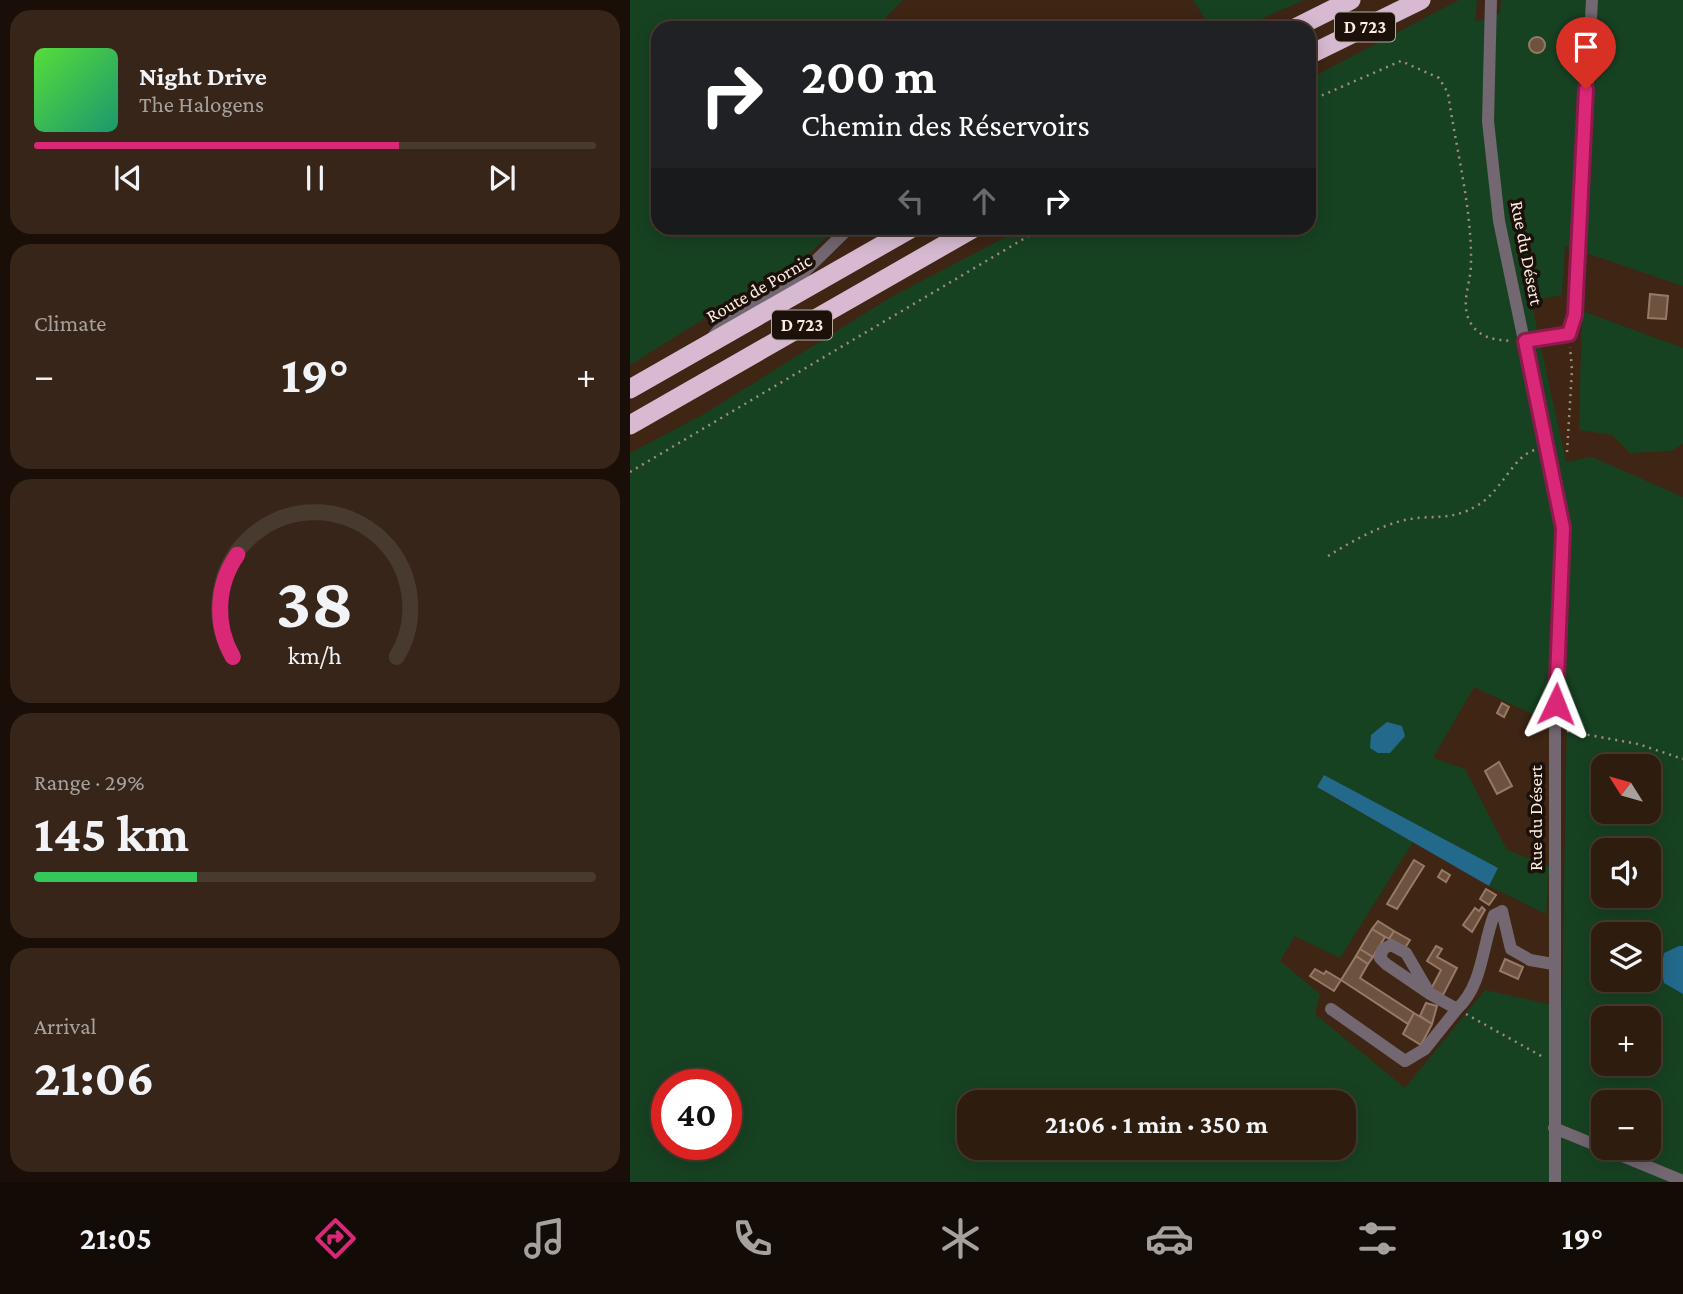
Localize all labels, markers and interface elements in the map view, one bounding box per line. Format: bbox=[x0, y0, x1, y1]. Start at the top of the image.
road number: D 723 bbox=[1335, 12, 1395, 42]
pin bbox=[1556, 17, 1616, 89]
icon: arrive bbox=[1567, 28, 1605, 66]
icon: right bbox=[686, 49, 777, 140]
text: 200 m bbox=[801, 49, 936, 104]
text: Night Drive bbox=[139, 62, 267, 91]
text: The Halogens bbox=[139, 91, 264, 117]
text: Chemin des Réservoirs bbox=[801, 107, 1090, 143]
icon: previous bbox=[109, 159, 147, 197]
icon: pause bbox=[296, 159, 334, 197]
icon: next bbox=[483, 159, 521, 197]
icon: left bbox=[892, 182, 930, 220]
icon: ahead bbox=[965, 182, 1003, 220]
icon: right bbox=[1038, 182, 1076, 220]
street label: Rue du Désert bbox=[1507, 199, 1548, 308]
street label: Route de Pornic bbox=[703, 249, 816, 327]
text: Climate bbox=[34, 310, 106, 336]
road number: D 723 bbox=[772, 310, 832, 340]
text: 19° bbox=[281, 345, 349, 403]
text: − bbox=[34, 354, 54, 396]
text: + bbox=[576, 354, 596, 396]
text: 38 bbox=[276, 562, 354, 643]
text: km/h bbox=[288, 642, 342, 669]
position arrow bbox=[1519, 667, 1593, 741]
north arrow bbox=[1591, 754, 1661, 824]
map controls bbox=[1591, 754, 1661, 1160]
street label: Rue du Désert bbox=[1525, 764, 1546, 871]
text: Range · 29% bbox=[34, 769, 144, 795]
text: 145 km bbox=[34, 804, 189, 862]
button: sound bbox=[1591, 838, 1661, 908]
button: layers bbox=[1591, 922, 1661, 992]
button: + bbox=[1591, 1006, 1661, 1076]
text: Arrival bbox=[34, 1013, 97, 1039]
text: 21:06 bbox=[34, 1048, 154, 1106]
speed limit sign: 40 bbox=[651, 1069, 742, 1160]
button: − bbox=[1591, 1090, 1661, 1160]
text: 21:06 · 1 min · 350 m bbox=[1045, 1110, 1268, 1139]
icon: directions bbox=[311, 1214, 360, 1263]
icon: music bbox=[520, 1214, 569, 1263]
icon: phone bbox=[728, 1214, 777, 1263]
icon: climate bbox=[936, 1214, 985, 1263]
icon: car bbox=[1145, 1214, 1194, 1263]
icon: filters bbox=[1353, 1214, 1402, 1263]
text: 21:05 bbox=[80, 1220, 152, 1256]
text: 19° bbox=[1561, 1220, 1603, 1256]

